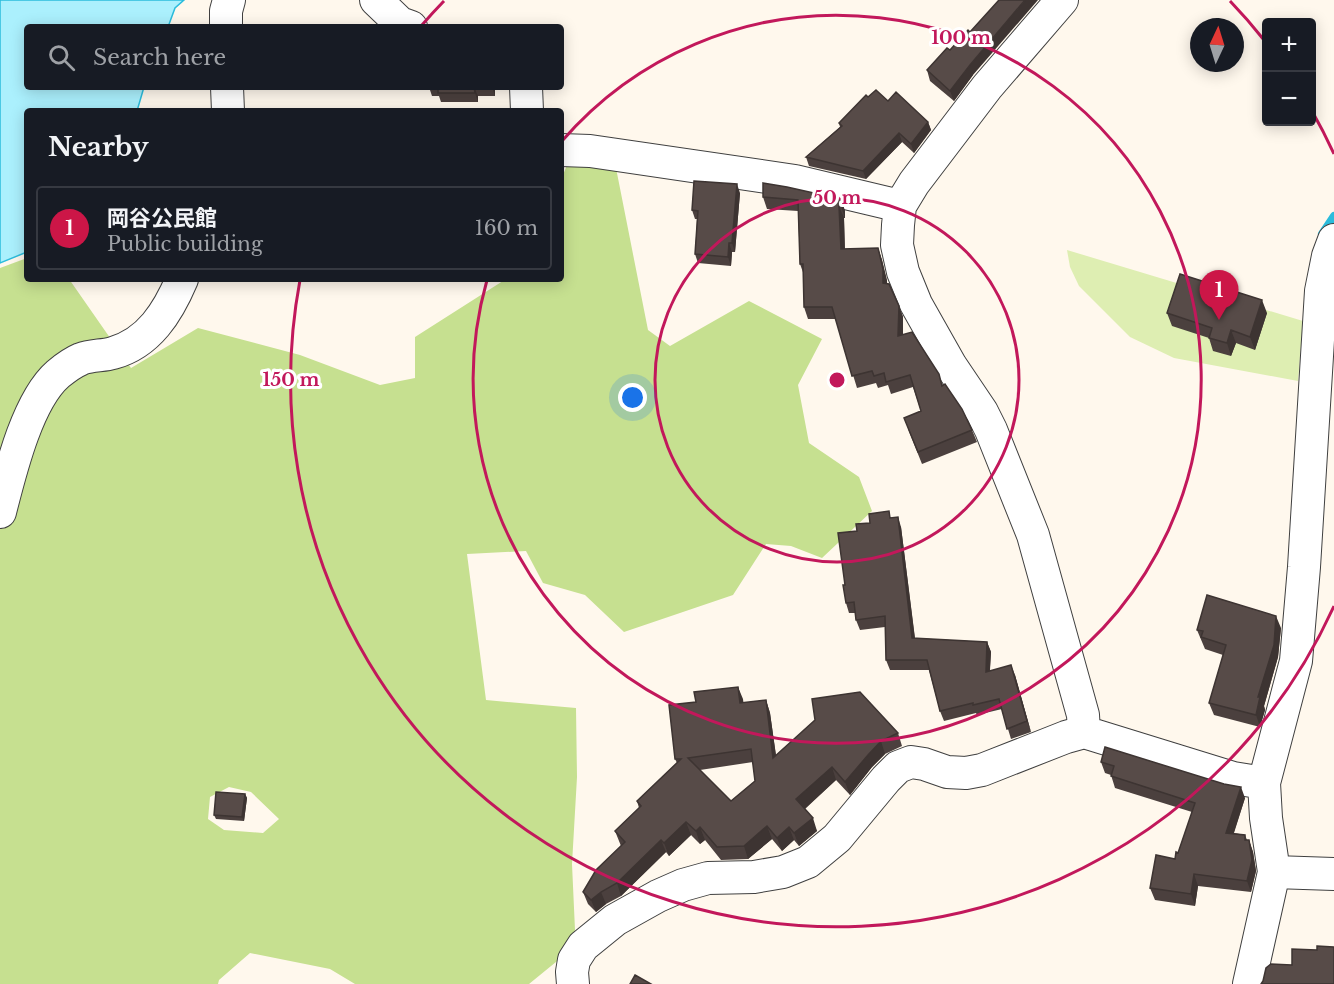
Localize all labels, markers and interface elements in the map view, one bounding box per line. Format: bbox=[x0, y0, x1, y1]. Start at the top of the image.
north arrow bbox=[1190, 18, 1244, 72]
map controls bbox=[1262, 18, 1316, 126]
button: + bbox=[1262, 18, 1316, 72]
search box bbox=[24, 24, 564, 90]
text: 100 m bbox=[931, 27, 991, 49]
icon: search bbox=[45, 41, 78, 74]
text: Search here bbox=[93, 44, 226, 71]
button: − bbox=[1262, 72, 1316, 126]
text: Nearby bbox=[48, 131, 149, 163]
text: 50 m bbox=[813, 187, 862, 209]
text: 岡谷公民館 bbox=[107, 205, 217, 232]
text: 1 bbox=[65, 216, 74, 240]
text: 160 m bbox=[475, 216, 538, 240]
text: Public building bbox=[107, 232, 263, 256]
pin: 1 bbox=[1200, 270, 1238, 320]
text: 150 m bbox=[263, 369, 320, 391]
centre of rings bbox=[827, 370, 847, 390]
your location bbox=[618, 383, 647, 412]

